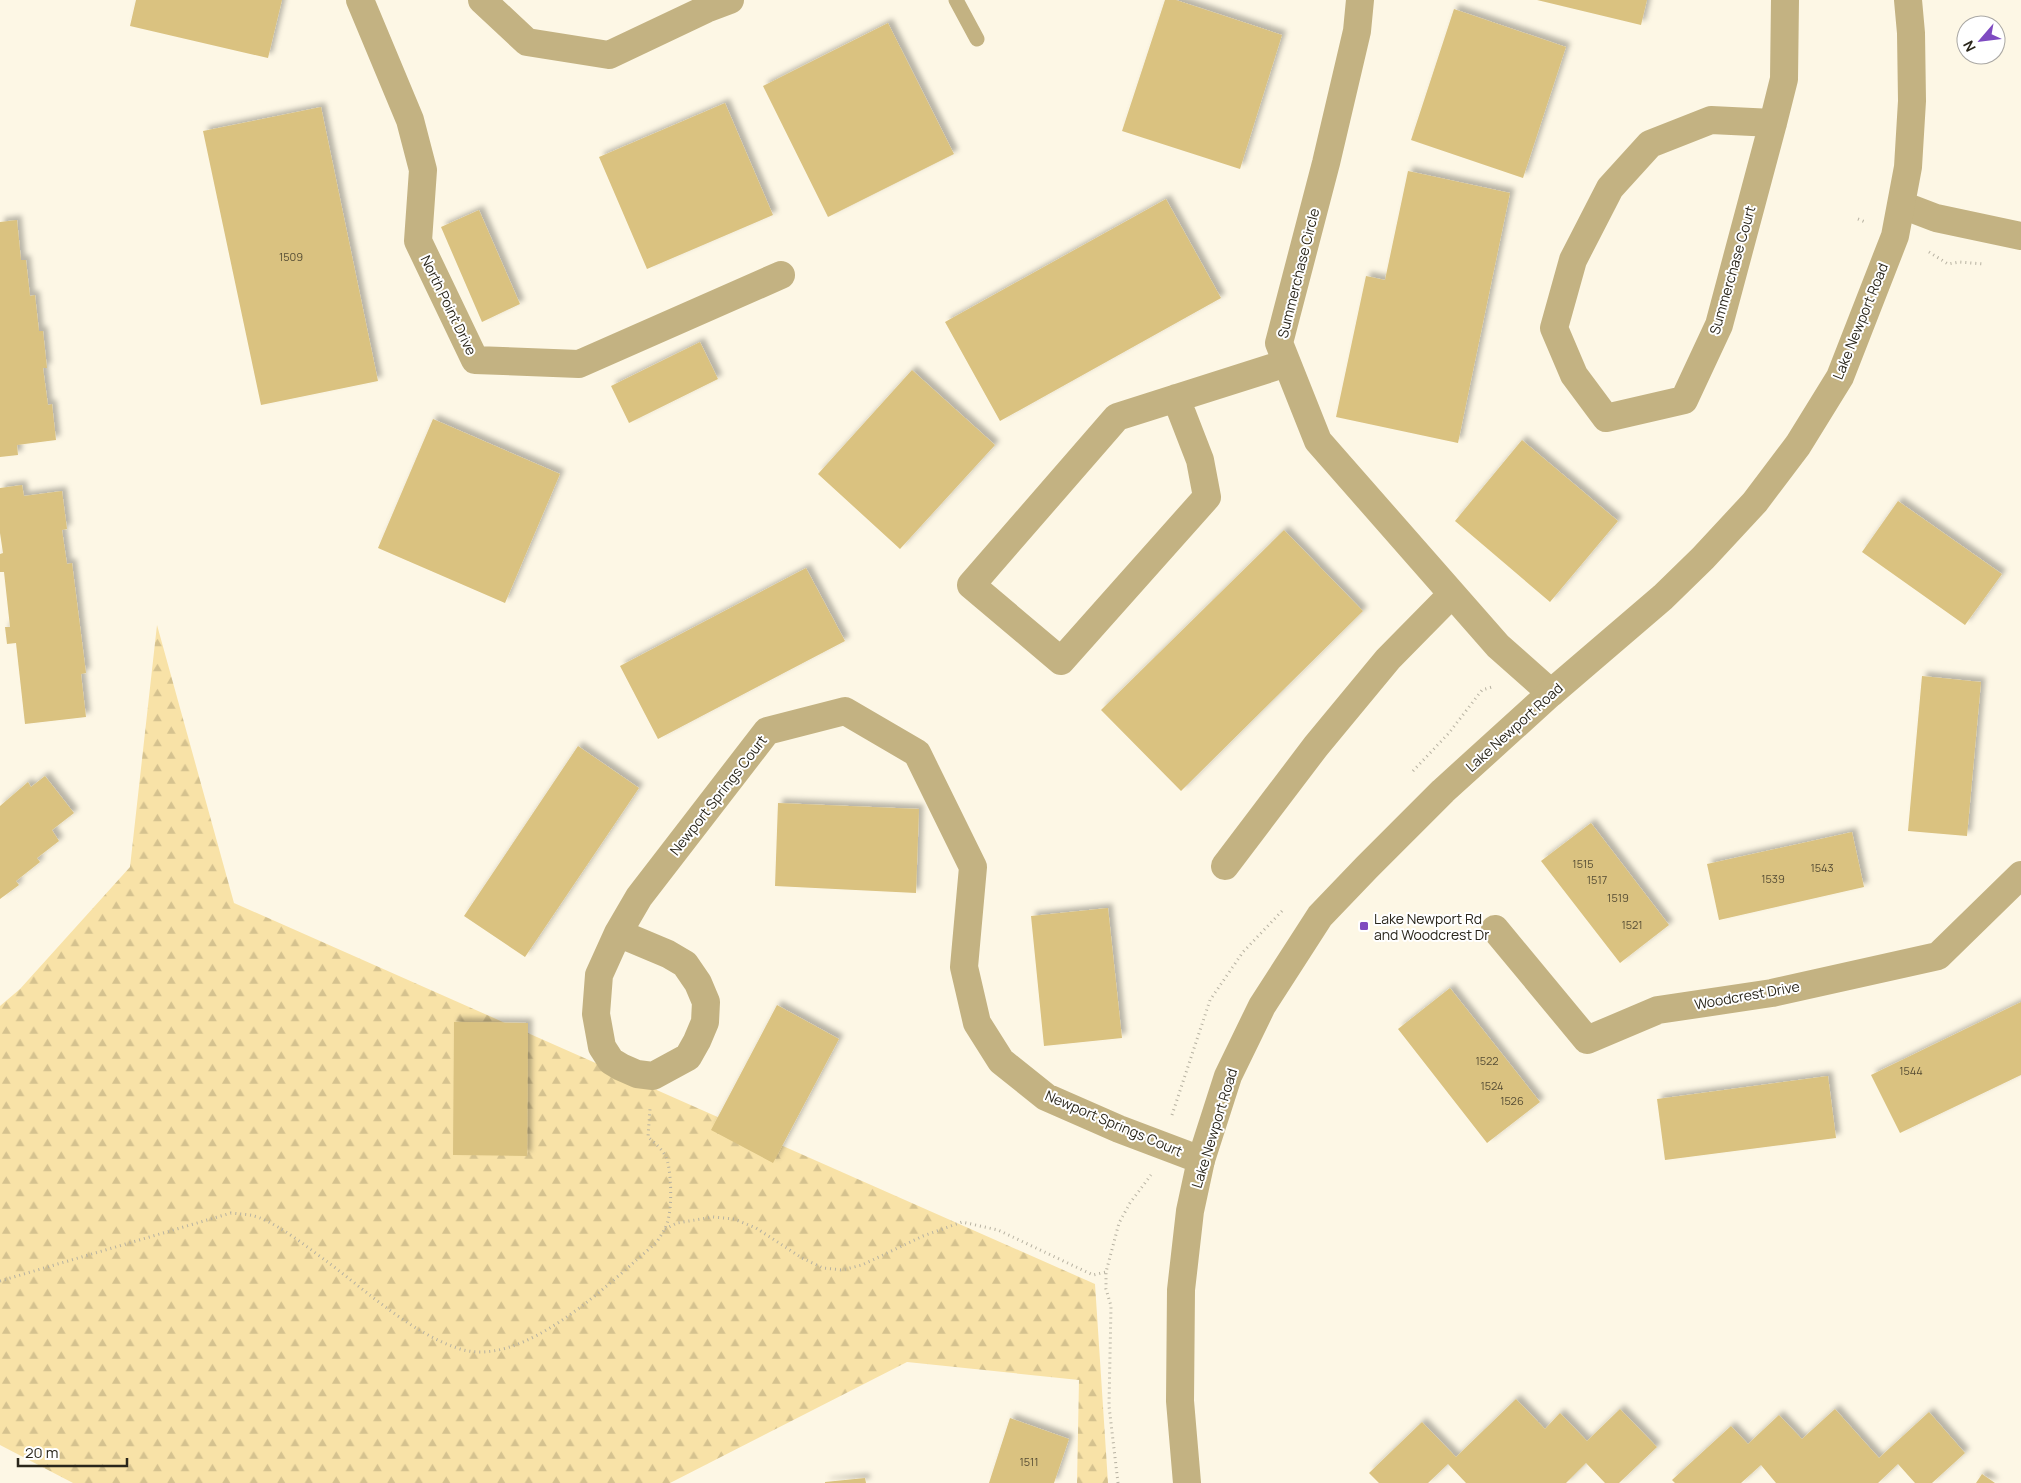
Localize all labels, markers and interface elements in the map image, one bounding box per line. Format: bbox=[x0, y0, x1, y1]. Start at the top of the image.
north arrow bbox=[1956, 15, 2006, 65]
text: N bbox=[1958, 37, 1980, 55]
street label: Summerchase Court bbox=[1705, 203, 1760, 337]
street label: Summerchase Circle bbox=[1273, 206, 1323, 340]
house number: 1509 bbox=[279, 249, 303, 264]
street label: North Point Drive bbox=[417, 252, 481, 358]
street label: Lake Newport Road bbox=[1828, 260, 1892, 382]
street label: Lake Newport Road bbox=[1462, 678, 1566, 776]
street label: Newport Springs Court bbox=[665, 731, 771, 859]
house number: 1515 bbox=[1572, 856, 1594, 871]
house number: 1543 bbox=[1810, 860, 1834, 875]
house number: 1539 bbox=[1761, 871, 1785, 886]
house number: 1517 bbox=[1587, 872, 1607, 887]
house number: 1519 bbox=[1607, 890, 1629, 905]
place label: Lake Newport Rd and Woodcrest Dr bbox=[1374, 909, 1489, 944]
house number: 1521 bbox=[1622, 917, 1642, 932]
marker: Lake Newport Rd and Woodcrest Dr bbox=[1358, 920, 1370, 932]
street label: Woodcrest Drive bbox=[1693, 976, 1801, 1014]
house number: 1522 bbox=[1476, 1053, 1498, 1068]
house number: 1544 bbox=[1899, 1063, 1923, 1078]
street label: Lake Newport Road bbox=[1187, 1066, 1241, 1190]
house number: 1524 bbox=[1481, 1078, 1503, 1093]
street label: Newport Springs Court bbox=[1042, 1085, 1186, 1161]
house number: 1526 bbox=[1500, 1093, 1524, 1108]
scale bar bbox=[18, 1436, 126, 1468]
text: 20 m bbox=[25, 1442, 58, 1463]
house number: 1511 bbox=[1019, 1454, 1039, 1469]

